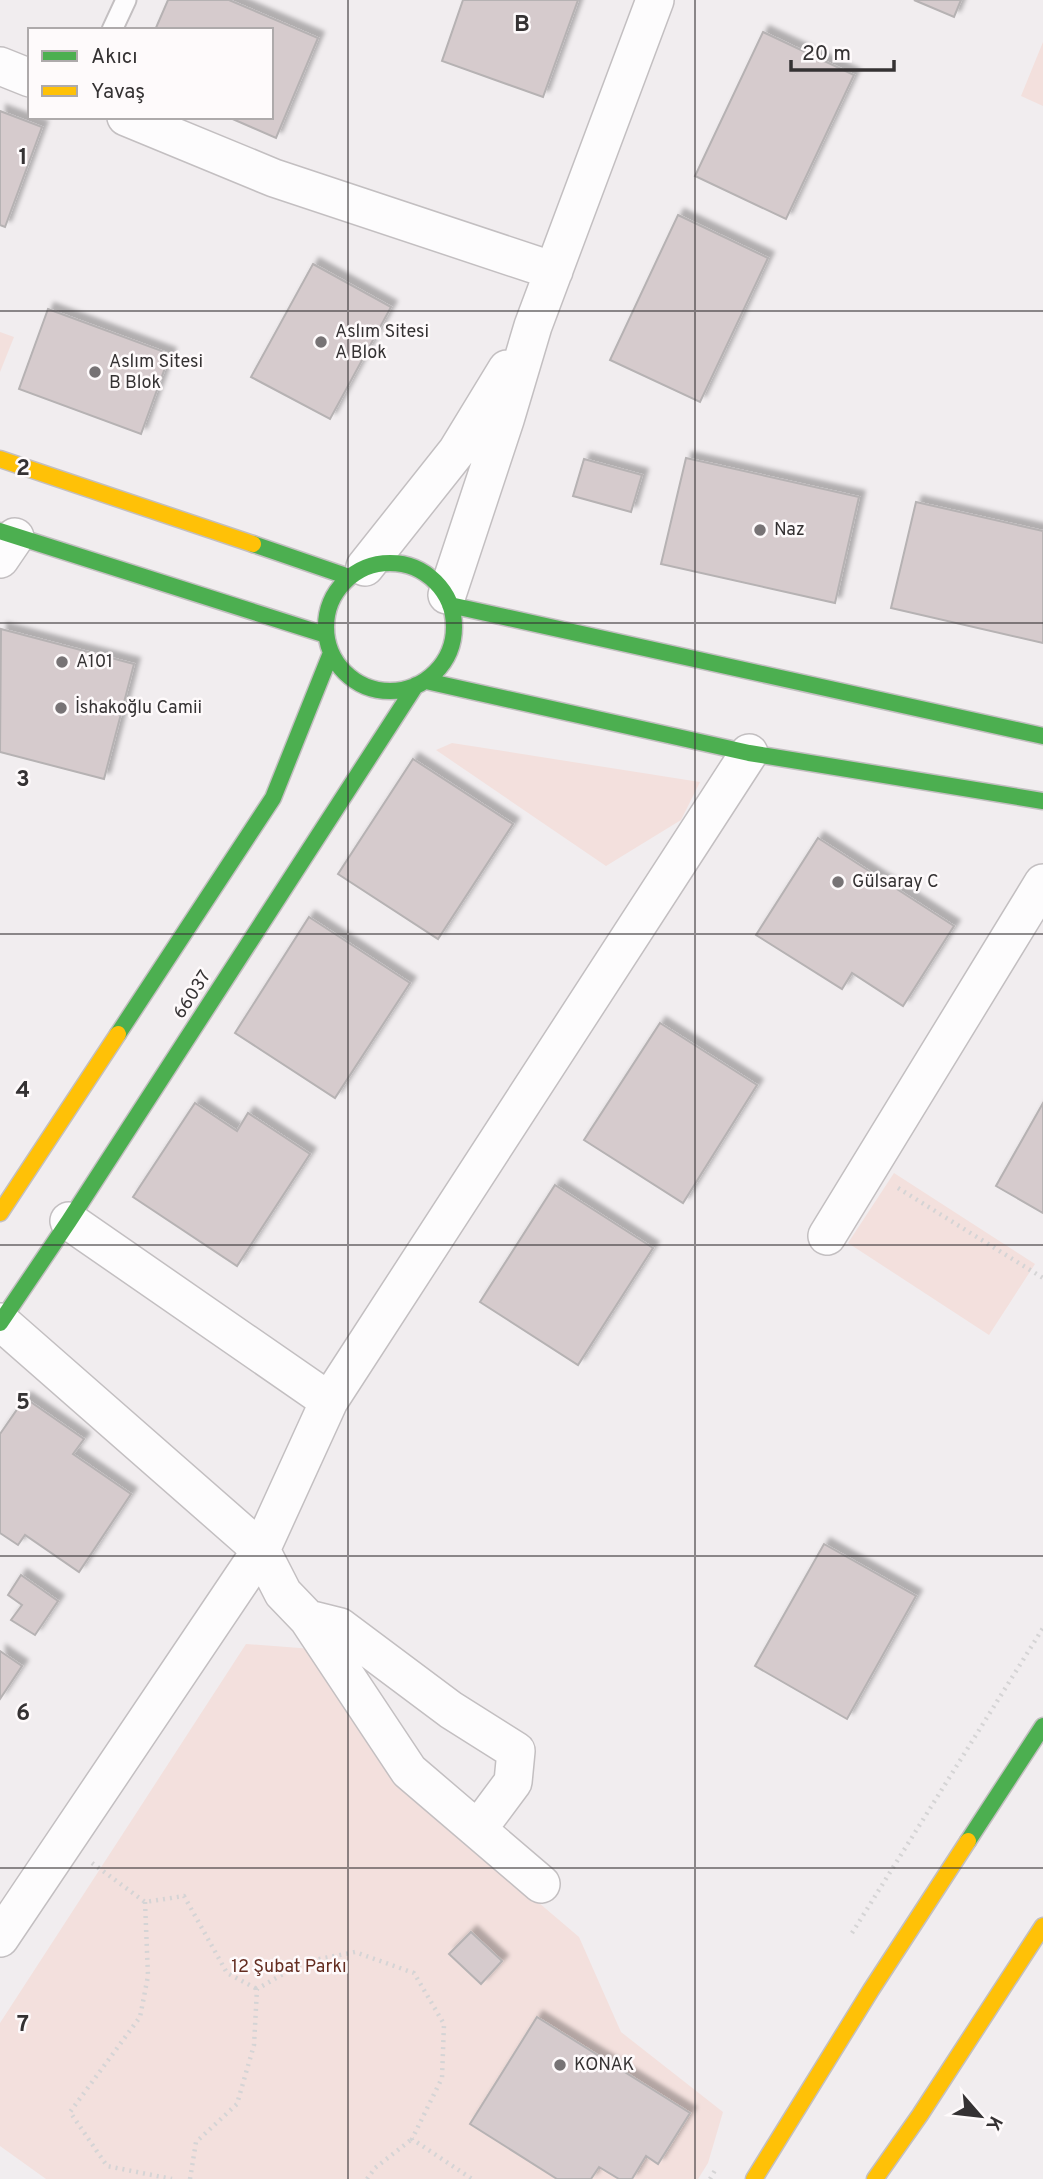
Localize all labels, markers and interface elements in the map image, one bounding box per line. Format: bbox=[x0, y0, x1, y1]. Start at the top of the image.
text: B bbox=[514, 11, 530, 40]
legend bbox=[28, 28, 273, 119]
scale bar bbox=[791, 28, 894, 72]
text: 20 m bbox=[802, 41, 851, 68]
text: Akıcı bbox=[91, 44, 138, 71]
text: Yavaş bbox=[91, 79, 145, 106]
text: 1 bbox=[18, 144, 28, 173]
place label: Aslım Sitesi A Blok bbox=[335, 321, 429, 365]
marker: Aslım Sitesi A Blok bbox=[313, 334, 329, 350]
place label: Aslım Sitesi B Blok bbox=[109, 351, 203, 395]
marker: Aslım Sitesi B Blok bbox=[87, 364, 103, 380]
text: 2 bbox=[16, 455, 30, 484]
place label: Naz bbox=[774, 519, 805, 542]
marker: Naz bbox=[752, 522, 768, 538]
place label: A101 bbox=[76, 651, 113, 674]
marker: A101 bbox=[54, 654, 70, 670]
place label: İshakoğlu Camii bbox=[75, 695, 202, 720]
marker: İshakoğlu Camii bbox=[53, 700, 69, 716]
text: 3 bbox=[16, 766, 30, 795]
place label: Gülsaray C bbox=[852, 871, 939, 894]
marker: Gülsaray C bbox=[830, 874, 846, 890]
street label: 66037 bbox=[169, 966, 217, 1024]
text: 4 bbox=[16, 1077, 30, 1106]
text: 5 bbox=[16, 1389, 30, 1418]
text: 6 bbox=[16, 1700, 30, 1729]
park label: 12 Şubat Parkı bbox=[231, 1956, 347, 1979]
text: 7 bbox=[17, 2011, 29, 2040]
place label: KONAK bbox=[574, 2054, 634, 2077]
marker: KONAK bbox=[552, 2057, 568, 2073]
north arrow bbox=[945, 2081, 1015, 2151]
text: K bbox=[979, 2111, 1007, 2135]

